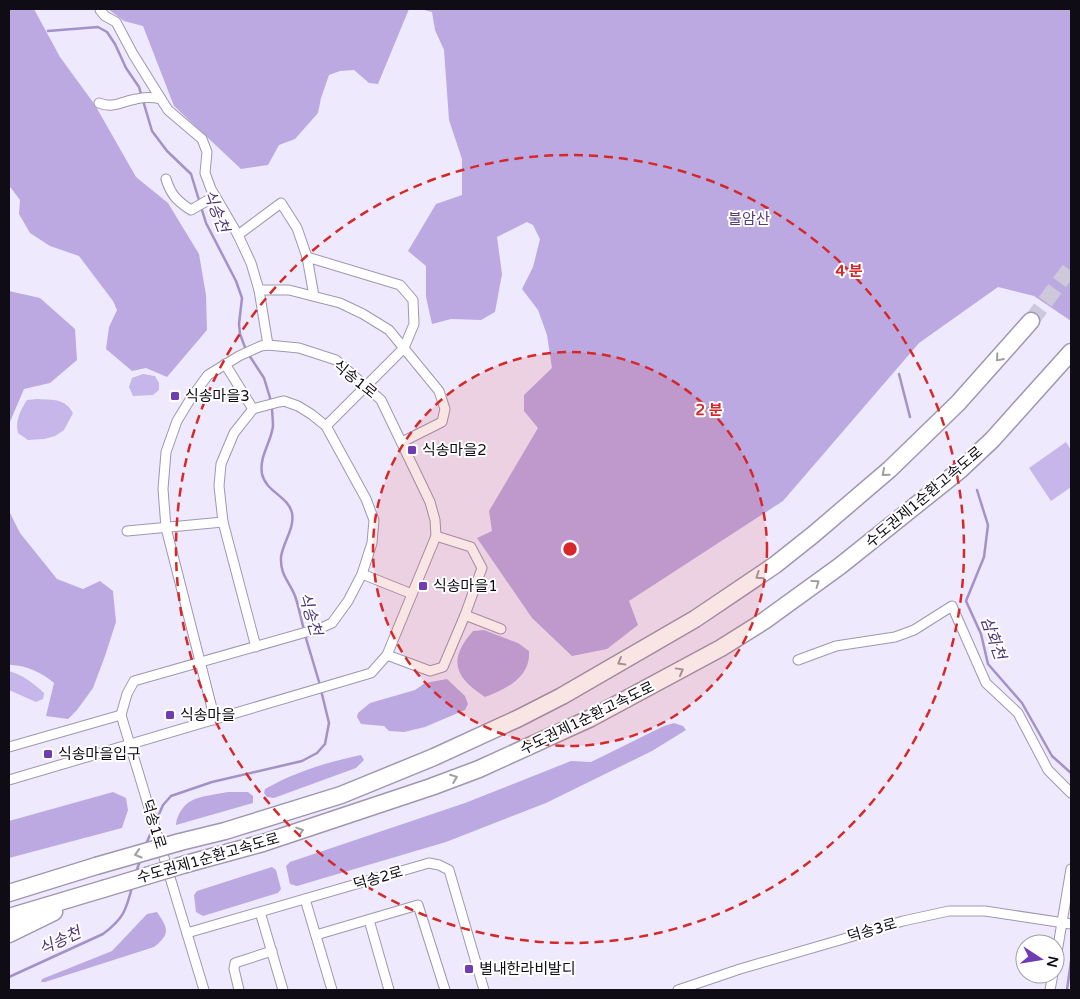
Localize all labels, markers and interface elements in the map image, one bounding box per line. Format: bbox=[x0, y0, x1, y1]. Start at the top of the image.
water label: 식송천 bbox=[199, 187, 234, 237]
park label: 불암산 bbox=[728, 210, 770, 228]
text: 4 분 bbox=[835, 262, 863, 280]
one-way arrow bbox=[996, 353, 1005, 362]
street label: 식송1로 bbox=[330, 356, 380, 402]
place label: 식송마을3 bbox=[185, 387, 250, 405]
marker: 식송마을3 bbox=[169, 390, 181, 402]
text: 2 분 bbox=[695, 401, 723, 419]
place label: 식송마을2 bbox=[422, 441, 487, 459]
street label: 수도권제1순환고속도로 bbox=[862, 443, 986, 551]
marker: 식송마을2 bbox=[406, 444, 418, 456]
one-way arrow bbox=[881, 468, 890, 477]
centre of rings bbox=[561, 540, 579, 558]
one-way arrow bbox=[755, 570, 765, 579]
place label: 식송마을1 bbox=[433, 577, 498, 595]
marker: 식송마을1 bbox=[417, 580, 429, 592]
one-way arrow bbox=[810, 580, 820, 589]
water label: 식송천 bbox=[294, 590, 327, 640]
water label: 삼화천 bbox=[976, 614, 1011, 664]
one-way arrow bbox=[618, 656, 627, 666]
one-way arrow bbox=[674, 667, 683, 677]
street label: 수도권제1순환고속도로 bbox=[517, 678, 657, 758]
place label: 식송마을 bbox=[180, 706, 235, 724]
marker: 식송마을 bbox=[164, 709, 176, 721]
place label: 식송마을입구 bbox=[58, 745, 141, 763]
marker: 식송마을입구 bbox=[42, 748, 54, 760]
one-way arrow bbox=[450, 774, 458, 784]
street label: 덕송1로 bbox=[138, 797, 170, 851]
one-way arrow bbox=[296, 826, 304, 836]
street label: 수도권제1순환고속도로 bbox=[135, 829, 281, 887]
one-way arrow bbox=[135, 848, 143, 858]
street label: 덕송2로 bbox=[351, 862, 405, 894]
street label: 덕송3로 bbox=[845, 914, 899, 946]
water label: 식송천 bbox=[36, 922, 86, 959]
north arrow bbox=[1015, 934, 1065, 984]
text: N bbox=[1043, 954, 1062, 969]
place label: 별내한라비발디 bbox=[479, 960, 576, 978]
marker: 별내한라비발디 bbox=[463, 963, 475, 975]

